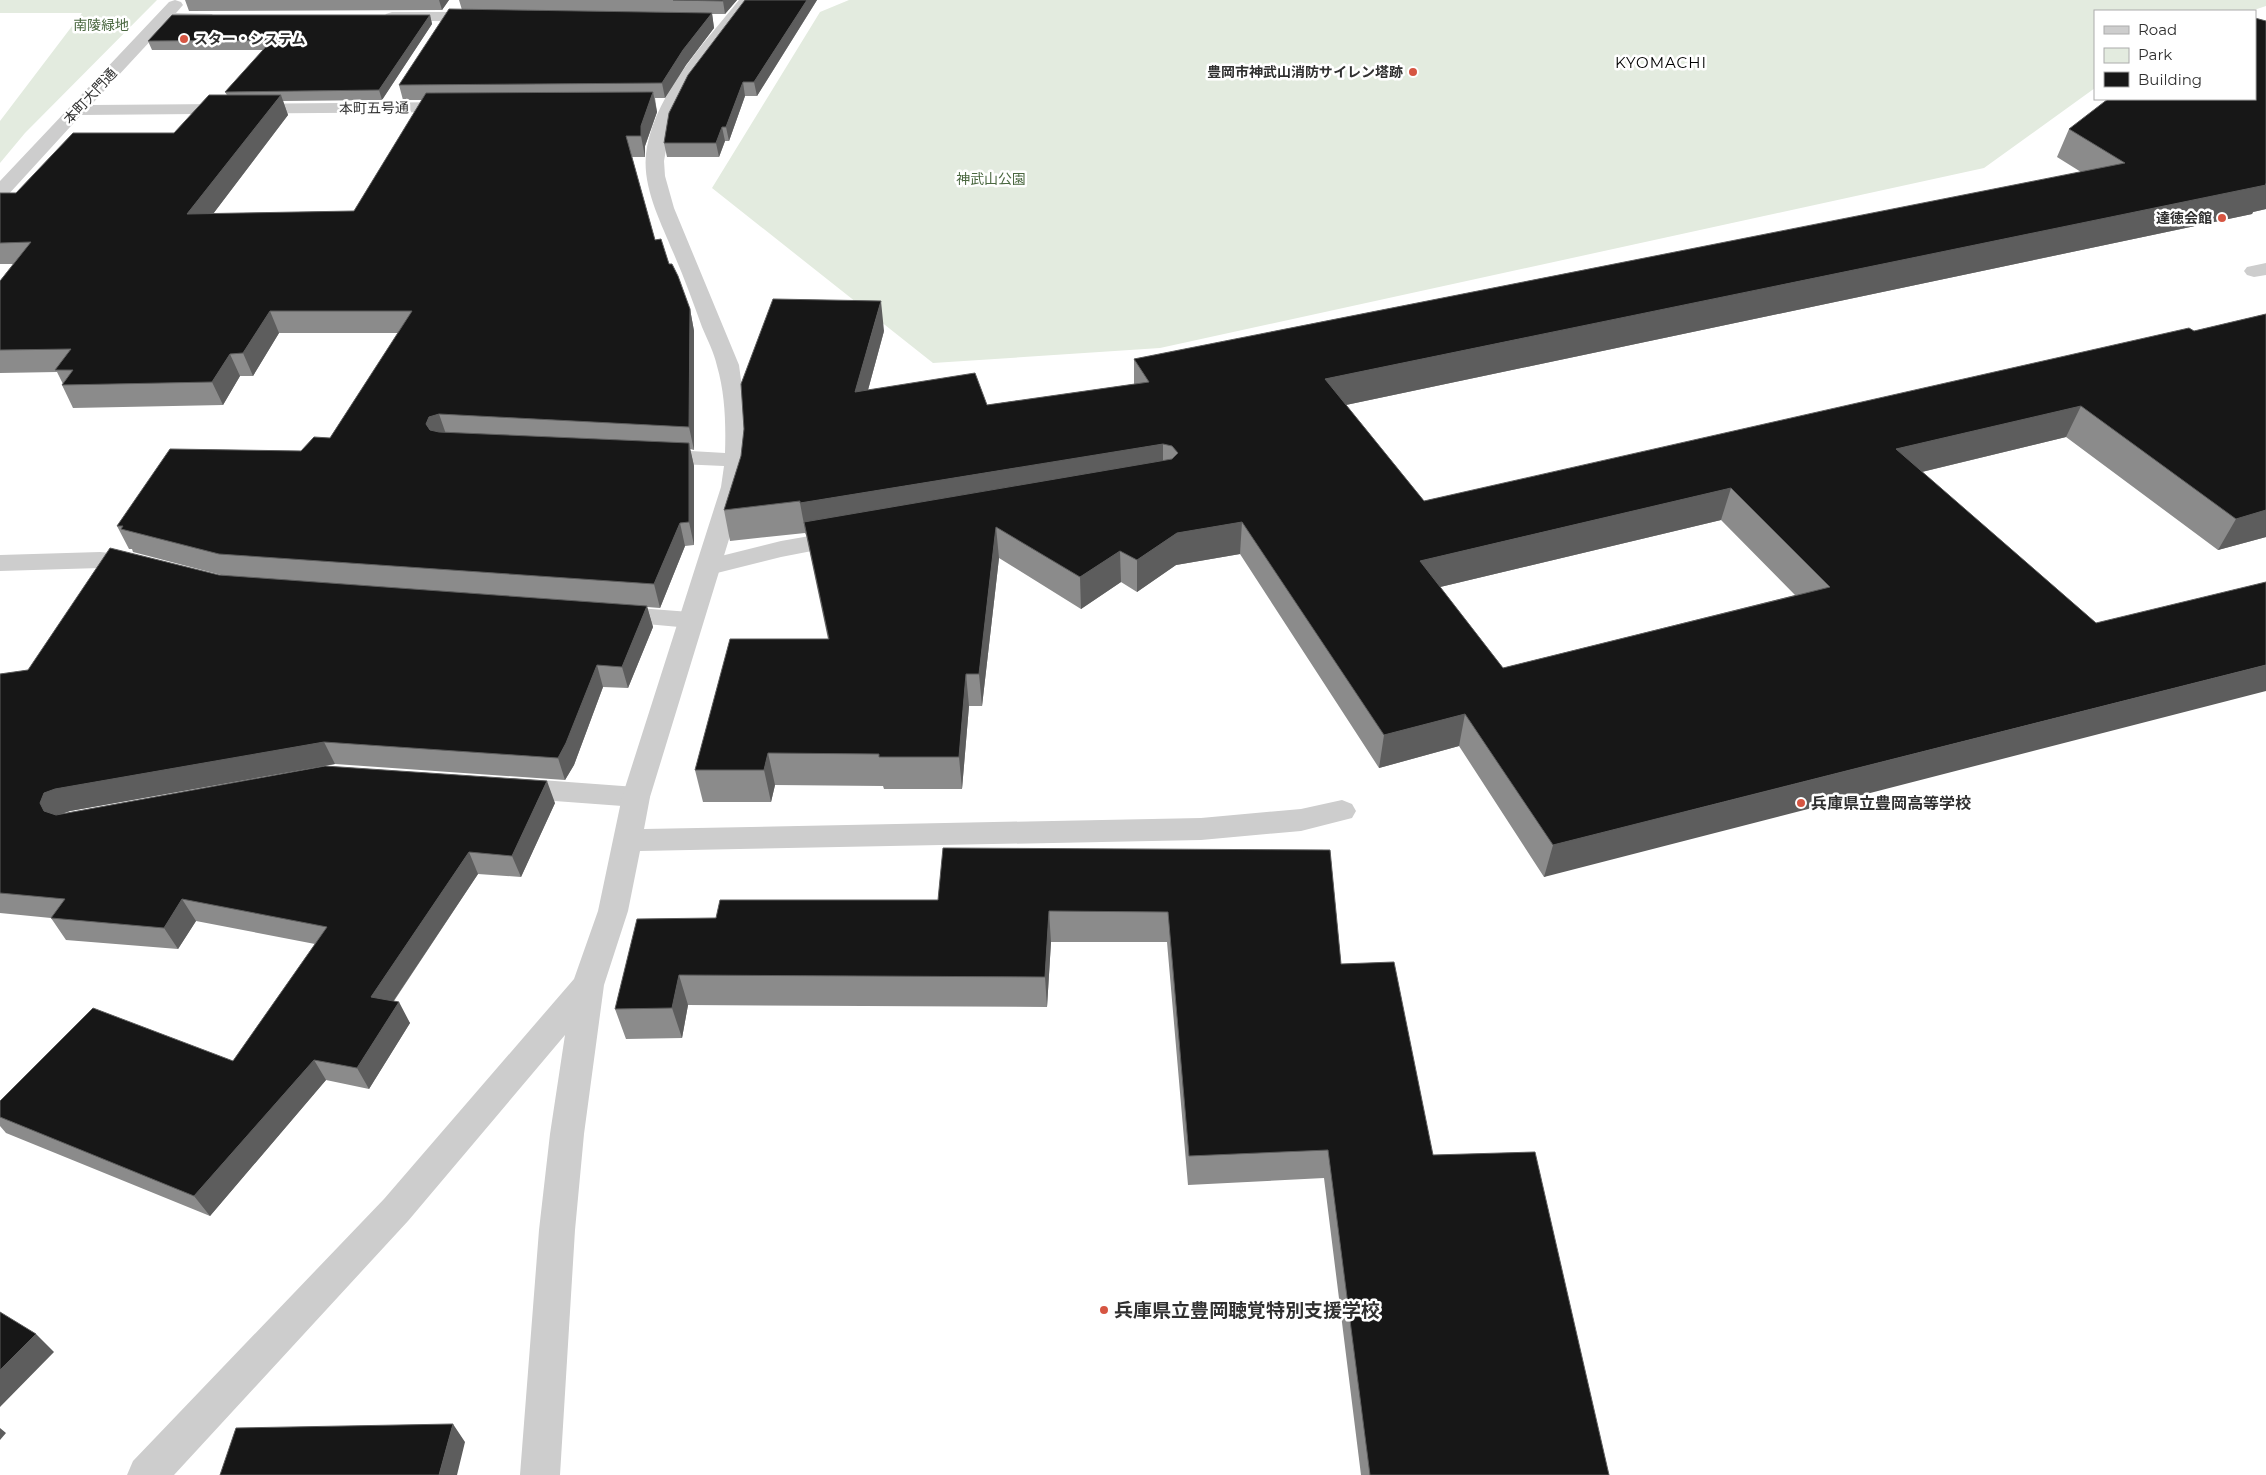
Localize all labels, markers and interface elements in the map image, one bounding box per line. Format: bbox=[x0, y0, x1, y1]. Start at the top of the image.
legend bbox=[2094, 10, 2256, 100]
park label: 南陵緑地 bbox=[73, 16, 129, 34]
text: Road bbox=[2138, 20, 2177, 39]
place label: スター・システム bbox=[194, 30, 306, 48]
marker: スター・システム bbox=[178, 33, 190, 45]
text: Park bbox=[2138, 45, 2172, 64]
district label: KYOMACHI bbox=[1615, 53, 1707, 72]
place label: 豊岡市神武山消防サイレン塔跡 bbox=[1207, 63, 1403, 81]
street label: 本町大門通 bbox=[60, 64, 120, 128]
marker: 豊岡市神武山消防サイレン塔跡 bbox=[1407, 66, 1419, 78]
text: Building bbox=[2138, 70, 2202, 89]
street label: 本町五号通 bbox=[339, 98, 409, 118]
park label: 神武山公園 bbox=[956, 170, 1026, 188]
place label: 達徳会館 bbox=[2156, 209, 2212, 227]
marker: 達徳会館 bbox=[2216, 212, 2228, 224]
place label: 兵庫県立豊岡高等学校 bbox=[1811, 794, 1971, 813]
marker: 兵庫県立豊岡高等学校 bbox=[1795, 797, 1807, 809]
place label: 兵庫県立豊岡聴覚特別支援学校 bbox=[1114, 1299, 1380, 1322]
marker: 兵庫県立豊岡聴覚特別支援学校 bbox=[1098, 1304, 1110, 1316]

